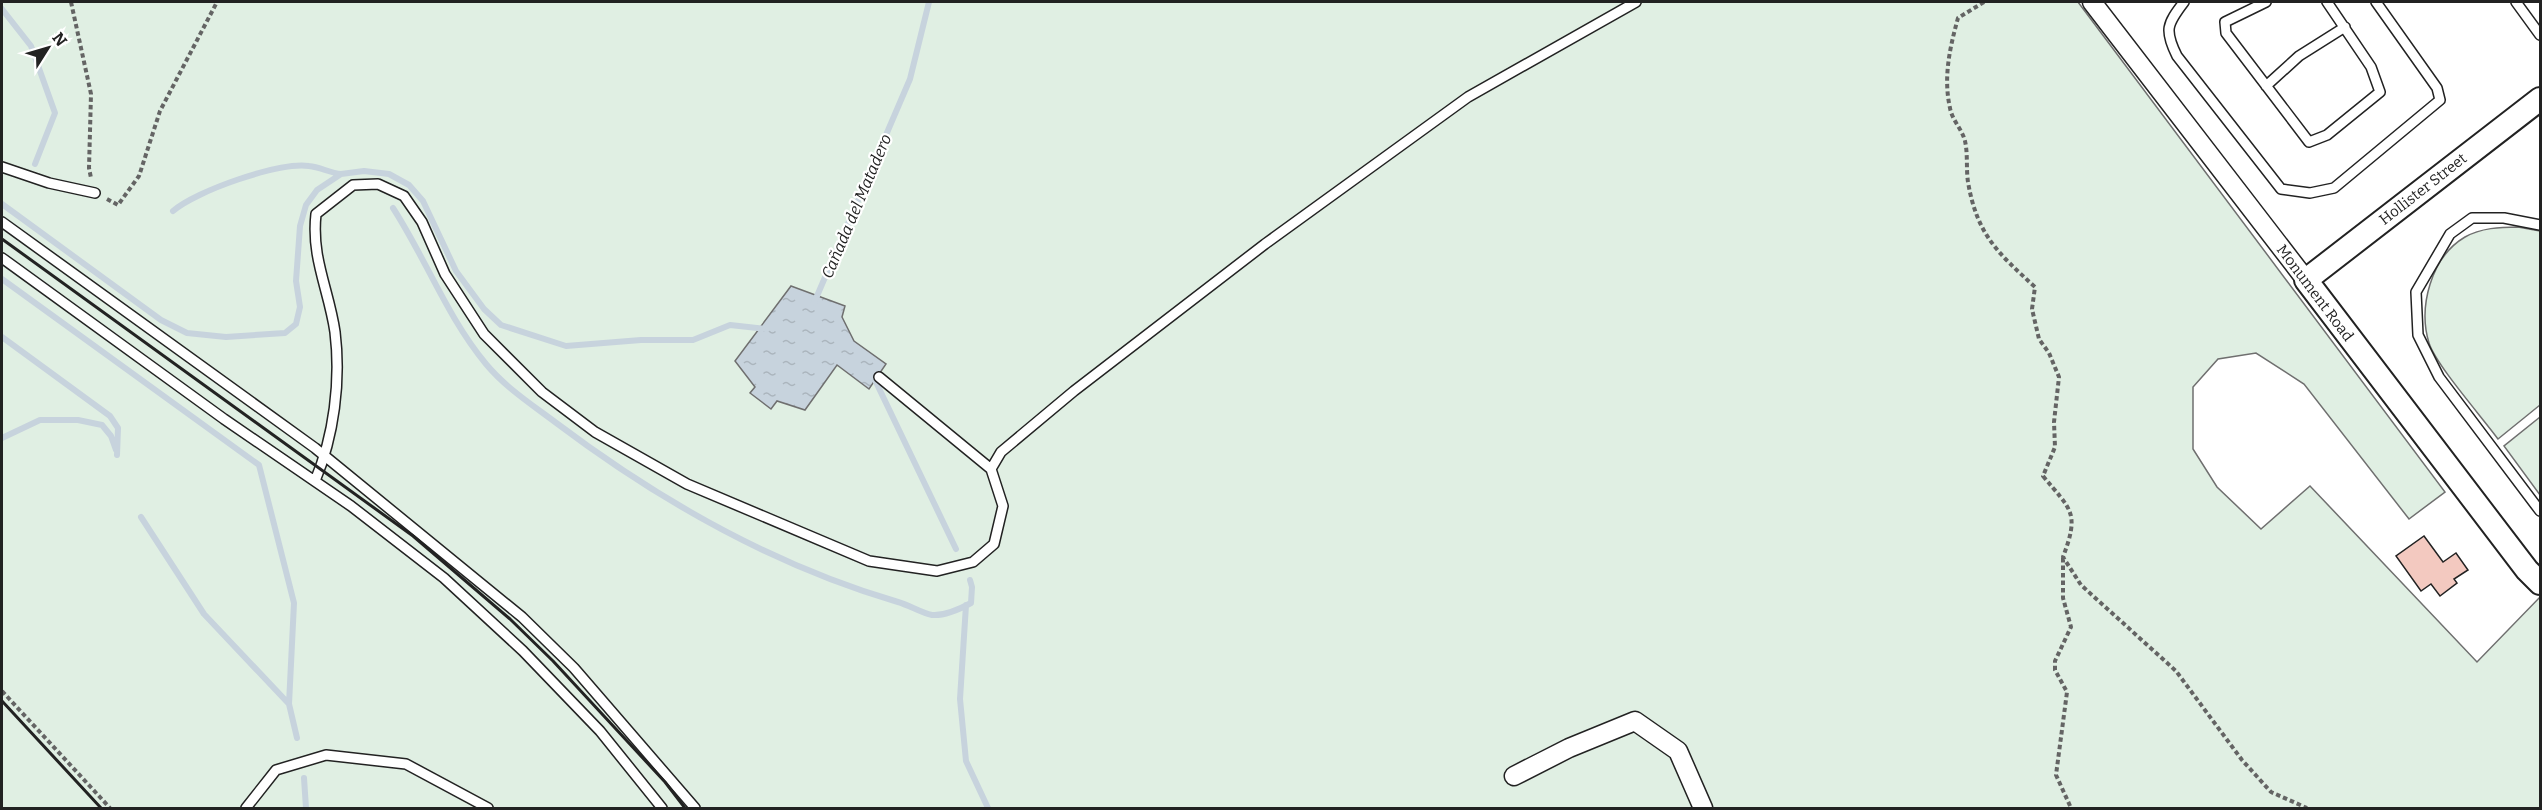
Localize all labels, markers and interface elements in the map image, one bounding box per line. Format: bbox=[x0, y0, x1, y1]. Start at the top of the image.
north arrow bbox=[18, 18, 78, 78]
text: N bbox=[48, 29, 71, 50]
water label: Cañada del Matadero bbox=[817, 131, 895, 281]
street label: Hollister Street bbox=[2376, 149, 2471, 229]
street label: Monument Road bbox=[2273, 241, 2357, 345]

